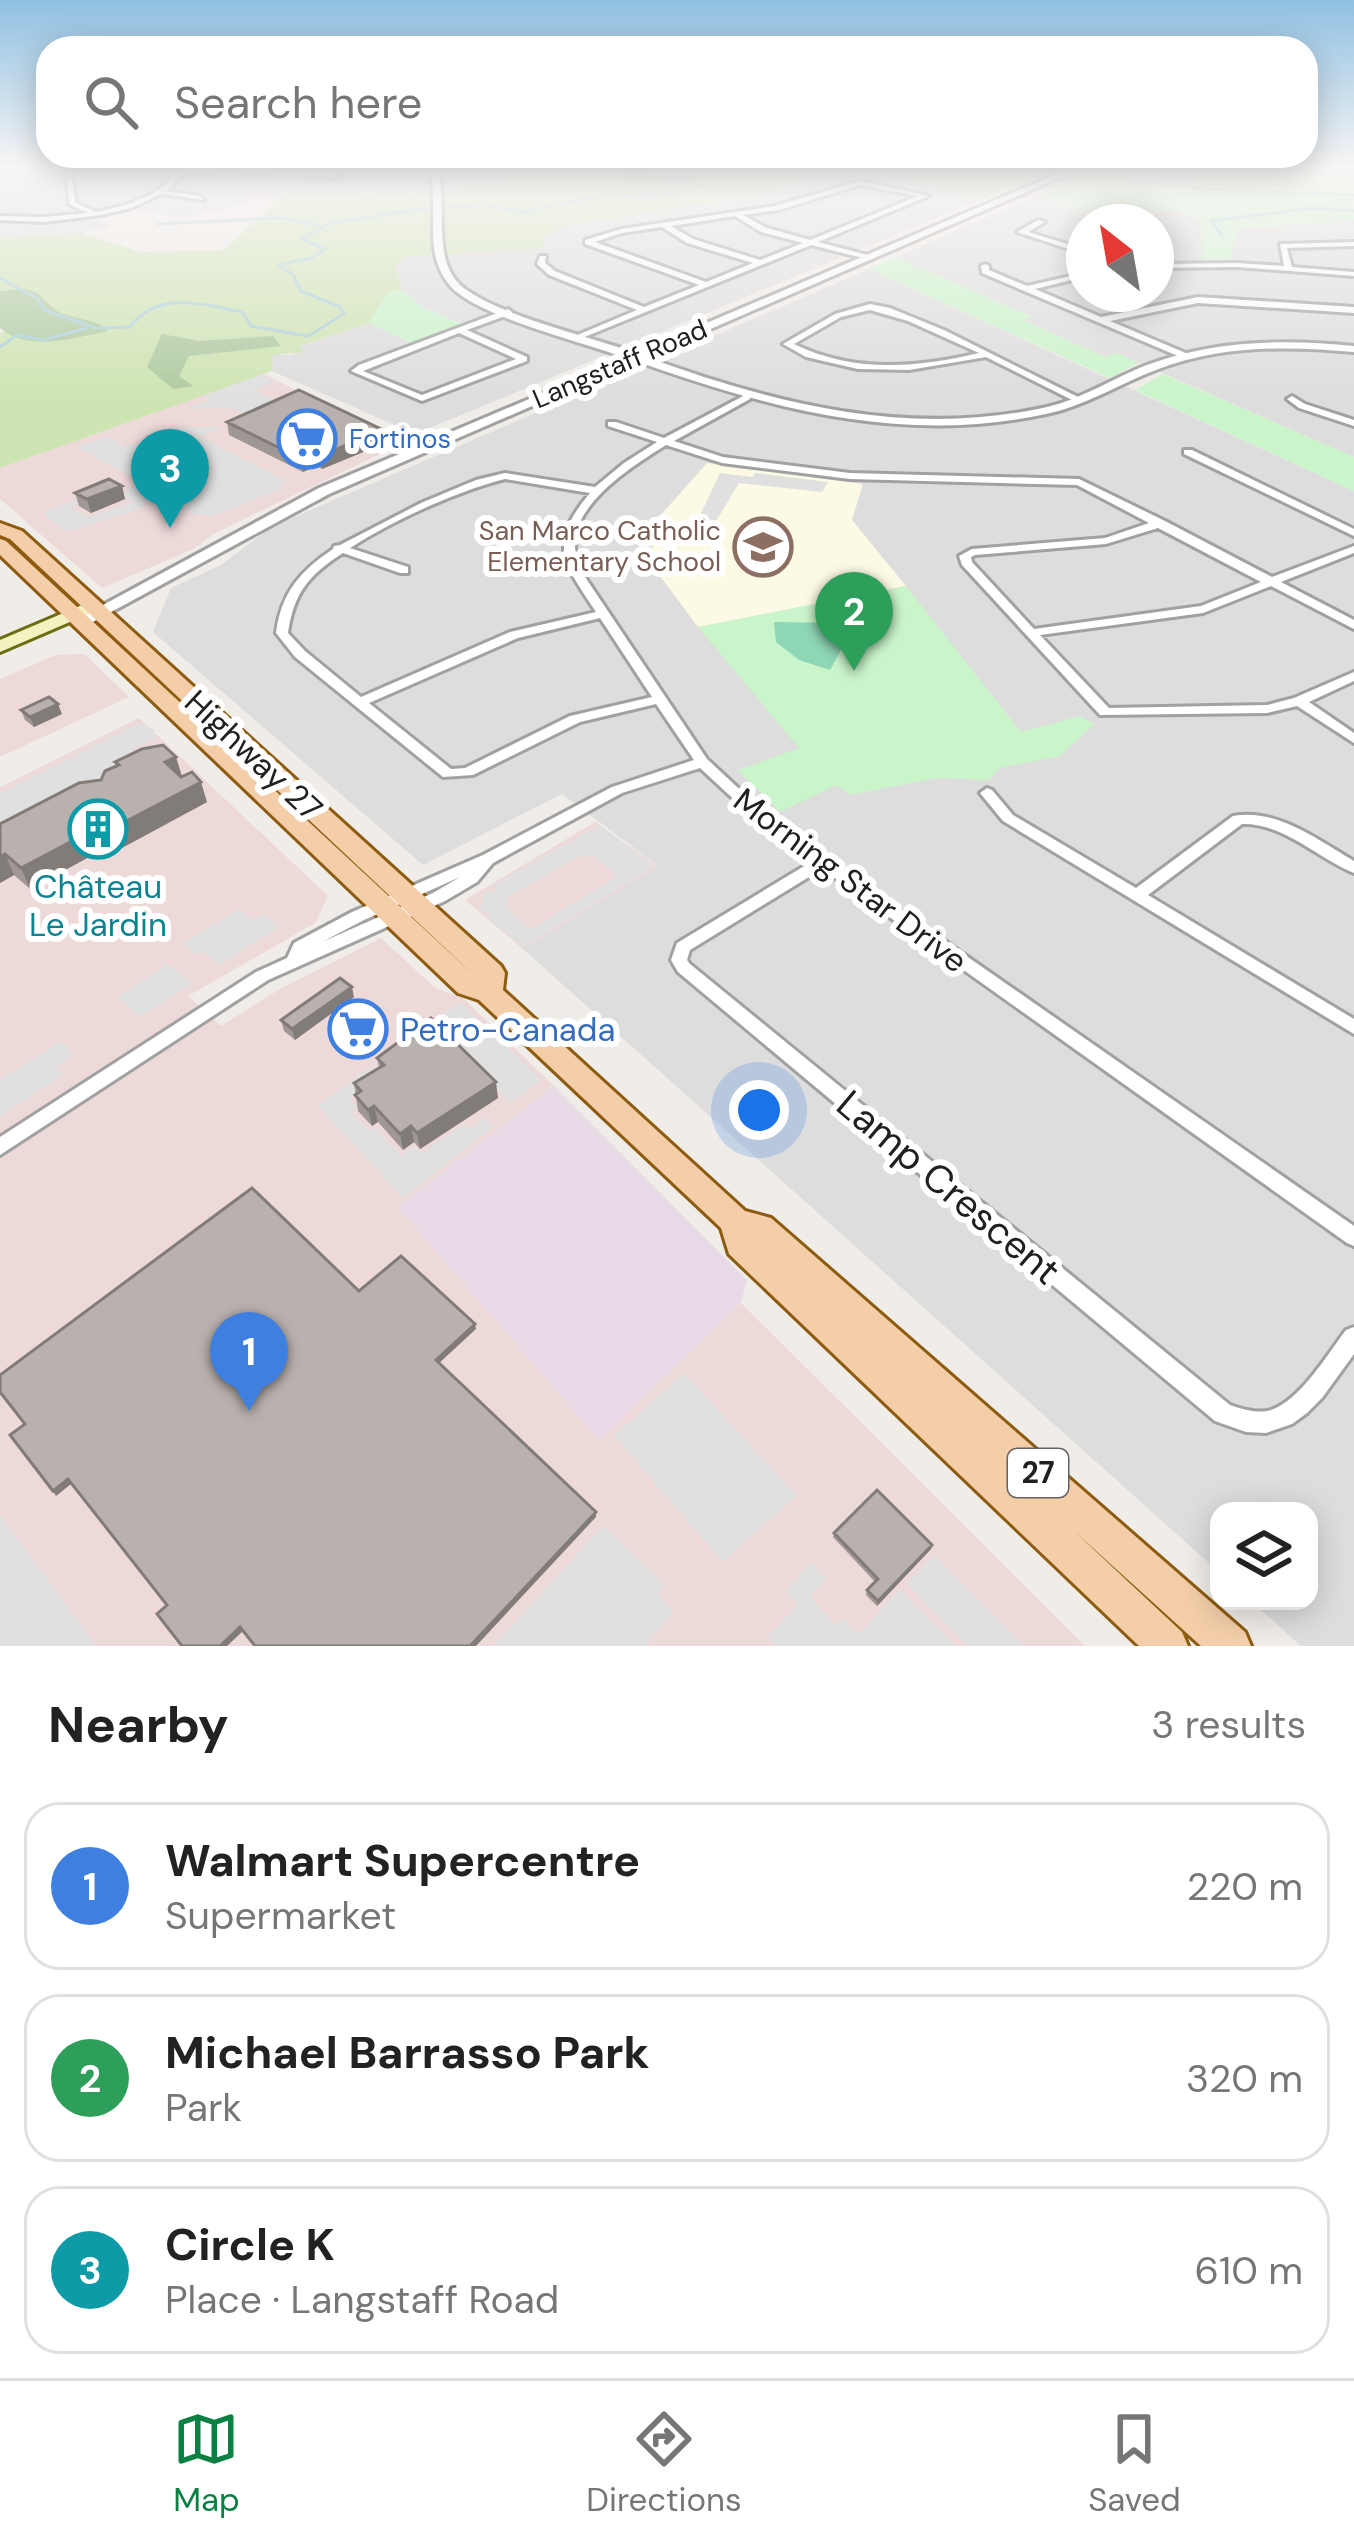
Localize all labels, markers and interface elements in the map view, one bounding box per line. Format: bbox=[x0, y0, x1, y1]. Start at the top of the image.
search box bbox=[36, 36, 1318, 168]
icon: search bbox=[78, 69, 144, 135]
text: Search here bbox=[174, 73, 422, 132]
north arrow bbox=[1066, 204, 1174, 312]
street label: Langstaff Road bbox=[527, 311, 712, 416]
supermarket icon: Fortinos bbox=[276, 408, 338, 470]
place label: Fortinos bbox=[349, 421, 451, 456]
pin: 3 bbox=[131, 429, 209, 528]
place label: San Marco Catholic Elementary School bbox=[479, 513, 721, 579]
school or university icon: San Marco Catholic Elementary School bbox=[732, 516, 794, 578]
pin: 2 bbox=[815, 572, 893, 671]
street label: Highway 27 bbox=[176, 681, 332, 830]
street label: Morning Star Drive bbox=[725, 778, 976, 982]
building icon: Château Le Jardin bbox=[67, 798, 129, 860]
place label: Château Le Jardin bbox=[29, 865, 167, 946]
supermarket icon: Petro-Canada bbox=[327, 998, 389, 1060]
place label: Petro-Canada bbox=[400, 1008, 615, 1051]
street label: Lamp Crescent bbox=[826, 1079, 1071, 1296]
your location bbox=[729, 1080, 789, 1140]
pin: 1 bbox=[210, 1312, 288, 1411]
road number: 27 bbox=[1008, 1449, 1068, 1497]
map controls bbox=[1210, 1502, 1318, 1610]
button: layers bbox=[1210, 1502, 1318, 1610]
text: Nearby bbox=[48, 1691, 229, 1758]
text: 3 results bbox=[1151, 1699, 1306, 1750]
text: Walmart Supercentre bbox=[165, 1831, 640, 1890]
text: 1 bbox=[83, 1861, 97, 1912]
text: 220 m bbox=[1187, 1861, 1303, 1912]
text: Supermarket bbox=[165, 1890, 396, 1941]
text: Michael Barrasso Park bbox=[165, 2023, 649, 2082]
text: 2 bbox=[79, 2053, 101, 2104]
text: 320 m bbox=[1186, 2053, 1303, 2104]
text: Park bbox=[165, 2082, 242, 2133]
text: Circle K bbox=[165, 2215, 335, 2274]
text: 3 bbox=[78, 2245, 102, 2296]
text: 610 m bbox=[1195, 2245, 1303, 2296]
text: Place · Langstaff Road bbox=[165, 2274, 559, 2325]
tab: Map bbox=[173, 2406, 240, 2521]
tab: Directions bbox=[586, 2406, 742, 2521]
tab: Saved bbox=[1088, 2406, 1181, 2521]

